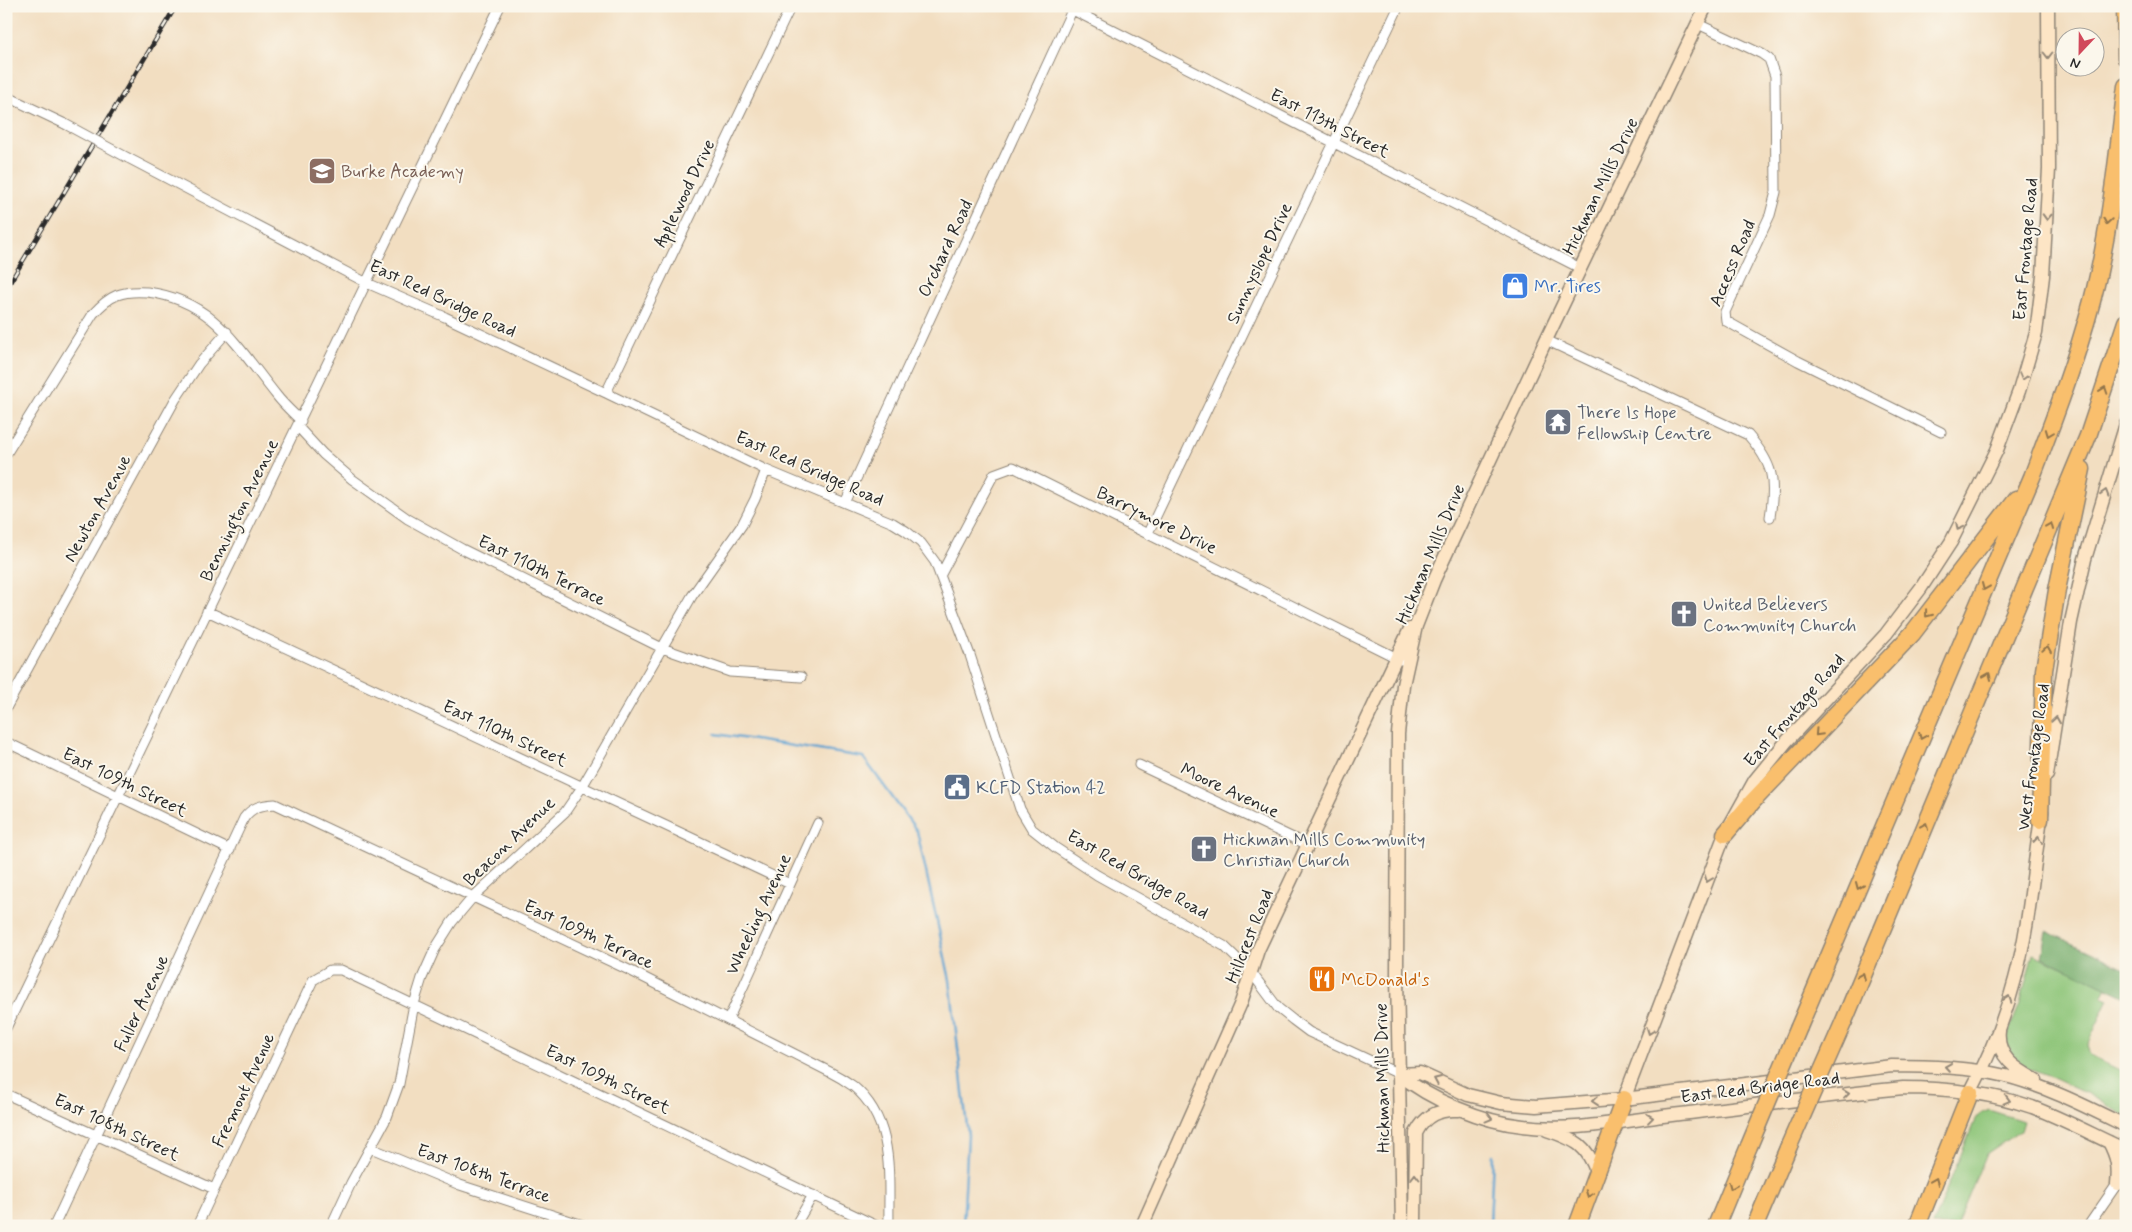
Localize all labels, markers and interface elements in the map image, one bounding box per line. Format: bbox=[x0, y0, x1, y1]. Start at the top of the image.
north arrow bbox=[2054, 28, 2104, 78]
one-way arrow bbox=[2043, 52, 2053, 59]
text: N bbox=[2068, 53, 2083, 73]
street label: East 113th Street bbox=[1266, 83, 1394, 165]
street label: Hickman Mills Drive bbox=[1557, 114, 1645, 259]
street label: Applewood Drive bbox=[648, 136, 722, 252]
school or university icon: Burke Academy bbox=[307, 156, 337, 186]
place label: Burke Academy bbox=[341, 160, 464, 184]
street label: East Frontage Road bbox=[2008, 177, 2045, 322]
street label: Orchard Road bbox=[913, 196, 979, 301]
street label: Sunnyslope Drive bbox=[1221, 199, 1299, 328]
one-way arrow bbox=[2042, 214, 2052, 222]
street label: Access Road bbox=[1704, 216, 1762, 311]
one-way arrow bbox=[2103, 217, 2113, 225]
street label: East Red Bridge Road bbox=[365, 254, 520, 344]
shop icon: Mr. Tires bbox=[1500, 271, 1530, 301]
place label: Mr. Tires bbox=[1534, 275, 1601, 299]
one-way arrow bbox=[2018, 373, 2028, 381]
one-way arrow bbox=[2098, 386, 2108, 395]
place label: There Is Hope Fellowship Centre bbox=[1577, 401, 1712, 446]
temple icon: There Is Hope Fellowship Centre bbox=[1543, 407, 1573, 437]
street label: East Red Bridge Road bbox=[731, 425, 888, 513]
one-way arrow bbox=[2045, 428, 2055, 437]
street label: Bennington Avenue bbox=[195, 435, 287, 587]
street label: Newton Avenue bbox=[58, 450, 137, 567]
street label: Barrymore Drive bbox=[1092, 481, 1221, 561]
street label: Hickman Mills Drive bbox=[1391, 481, 1471, 628]
one-way arrow bbox=[2099, 490, 2109, 498]
one-way arrow bbox=[1955, 521, 1965, 530]
one-way arrow bbox=[2044, 522, 2055, 531]
street label: East 110th Terrace bbox=[474, 530, 609, 612]
one-way arrow bbox=[1981, 582, 1992, 591]
place label: United Believers Community Church bbox=[1703, 593, 1856, 638]
church icon: United Believers Community Church bbox=[1669, 599, 1699, 629]
one-way arrow bbox=[1926, 608, 1934, 617]
one-way arrow bbox=[2042, 645, 2052, 654]
street label: East Frontage Road bbox=[1739, 649, 1852, 773]
one-way arrow bbox=[1981, 672, 1992, 681]
street label: West Frontage Road bbox=[2012, 682, 2057, 832]
street label: East 110th Street bbox=[438, 695, 571, 773]
one-way arrow bbox=[2050, 716, 2060, 724]
one-way arrow bbox=[1815, 727, 1824, 736]
one-way arrow bbox=[1918, 731, 1928, 740]
street label: East 109th Street bbox=[58, 742, 191, 824]
street label: Moore Avenue bbox=[1176, 758, 1283, 824]
public building icon: KCFD Station 42 bbox=[942, 772, 972, 802]
place label: KCFD Station 42 bbox=[976, 776, 1106, 800]
street label: Beacon Avenue bbox=[458, 791, 561, 892]
one-way arrow bbox=[1919, 822, 1929, 831]
street label: East Red Bridge Road bbox=[1062, 824, 1213, 926]
place label: Hickman Mills Community Christian Church bbox=[1223, 828, 1425, 873]
church icon: Hickman Mills Community Christian Church bbox=[1189, 834, 1219, 864]
one-way arrow bbox=[2032, 836, 2043, 844]
street label: Wheeling Avenue bbox=[720, 850, 799, 980]
one-way arrow bbox=[1703, 874, 1714, 883]
one-way arrow bbox=[1854, 881, 1865, 890]
street label: Hillcrest Road bbox=[1220, 886, 1280, 987]
street label: East 109th Terrace bbox=[520, 894, 657, 975]
street label: Fuller Avenue bbox=[109, 951, 175, 1056]
restaurant icon: McDonald's bbox=[1307, 964, 1337, 994]
place label: McDonald's bbox=[1341, 968, 1429, 992]
one-way arrow bbox=[1856, 972, 1867, 981]
one-way arrow bbox=[2003, 996, 2013, 1004]
street label: Hickman Mills Drive bbox=[1370, 1003, 1396, 1153]
one-way arrow bbox=[1645, 1026, 1656, 1035]
street label: Fremont Avenue bbox=[207, 1029, 281, 1152]
street label: East 109th Street bbox=[541, 1039, 674, 1121]
one-way arrow bbox=[1943, 1063, 1952, 1073]
street label: East Red Bridge Road bbox=[1679, 1066, 1841, 1111]
one-way arrow bbox=[1433, 1076, 1442, 1087]
street label: East 108th Street bbox=[50, 1088, 184, 1168]
one-way arrow bbox=[1843, 1089, 1851, 1100]
one-way arrow bbox=[2003, 1095, 2011, 1105]
one-way arrow bbox=[1591, 1096, 1599, 1107]
one-way arrow bbox=[1485, 1112, 1494, 1123]
one-way arrow bbox=[1647, 1113, 1655, 1124]
street label: East 108th Terrace bbox=[413, 1139, 554, 1209]
one-way arrow bbox=[1410, 1173, 1420, 1180]
one-way arrow bbox=[1929, 1177, 1939, 1185]
one-way arrow bbox=[1728, 1181, 1739, 1190]
one-way arrow bbox=[1585, 1189, 1595, 1198]

